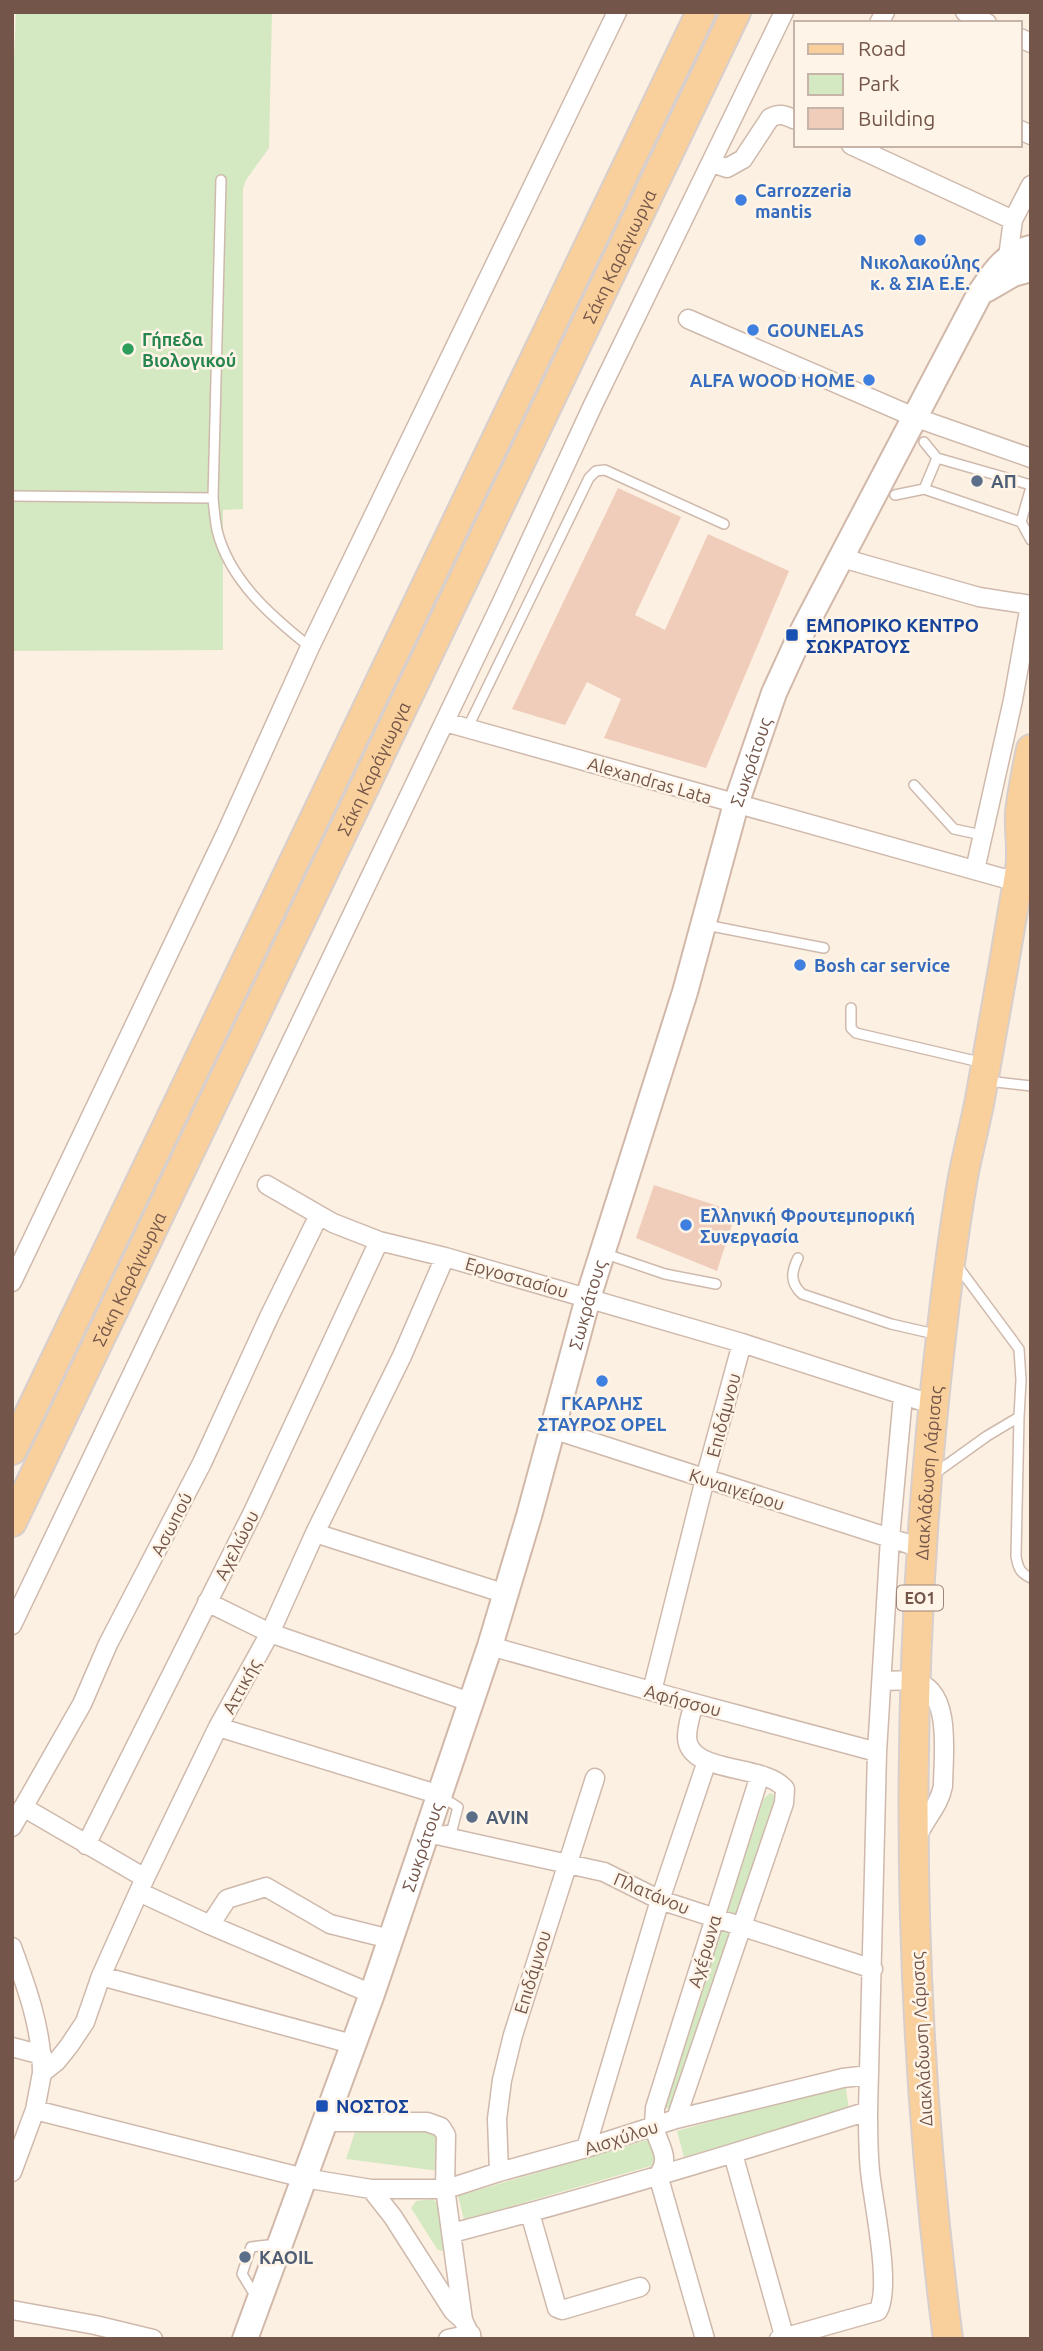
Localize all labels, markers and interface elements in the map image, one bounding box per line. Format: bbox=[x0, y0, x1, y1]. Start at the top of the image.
legend bbox=[794, 21, 1022, 147]
text: Road bbox=[858, 36, 906, 60]
text: Park bbox=[858, 71, 900, 95]
text: Building bbox=[858, 106, 935, 130]
place label: Carrozzeria mantis bbox=[755, 180, 852, 221]
street label: Σάκη Καράγιωργα bbox=[578, 186, 660, 326]
marker: Carrozzeria mantis bbox=[733, 192, 749, 208]
marker: Νικολακούλης κ. & ΣΙΑ Ε.Ε. bbox=[912, 232, 928, 248]
place label: Νικολακούλης κ. & ΣΙΑ Ε.Ε. bbox=[860, 252, 980, 293]
place label: GOUNELAS bbox=[767, 320, 864, 340]
marker: GOUNELAS bbox=[745, 322, 761, 338]
place label: Γήπεδα Βιολογικού bbox=[142, 329, 236, 370]
marker: Γήπεδα Βιολογικού bbox=[120, 341, 136, 357]
place label: ALFA WOOD HOME bbox=[690, 370, 855, 390]
marker: ALFA WOOD HOME bbox=[861, 372, 877, 388]
place label: ΑΠ bbox=[991, 471, 1017, 491]
marker: ΑΠ bbox=[969, 473, 985, 489]
place label: ΕΜΠΟΡΙΚΟ ΚΕΝΤΡΟ ΣΩΚΡΑΤΟΥΣ bbox=[806, 615, 979, 656]
marker: ΕΜΠΟΡΙΚΟ ΚΕΝΤΡΟ ΣΩΚΡΑΤΟΥΣ bbox=[784, 627, 800, 643]
street label: Σάκη Καράγιωργα bbox=[333, 698, 414, 838]
street label: Σωκράτους bbox=[726, 715, 776, 809]
street label: Alexandras Lata bbox=[586, 753, 714, 807]
place label: Bosh car service bbox=[814, 955, 950, 975]
marker: Bosh car service bbox=[792, 957, 808, 973]
place label: Ελληνική Φρουτεμπορική Συνεργασία bbox=[700, 1205, 915, 1246]
street label: Σάκη Καράγιωργα bbox=[88, 1208, 169, 1349]
marker: Ελληνική Φρουτεμπορική Συνεργασία bbox=[678, 1217, 694, 1233]
street label: Εργοστασίου bbox=[463, 1253, 571, 1301]
street label: Σωκράτους bbox=[565, 1257, 610, 1352]
street label: Επιδάμνου bbox=[702, 1371, 744, 1459]
marker: ΓΚΑΡΛΗΣ ΣΤΑΥΡΟΣ OPEL bbox=[594, 1373, 610, 1389]
street label: Διακλάδωση Λάρισας bbox=[911, 1385, 947, 1561]
place label: ΓΚΑΡΛΗΣ ΣΤΑΥΡΟΣ OPEL bbox=[538, 1393, 667, 1434]
street label: Κυναιγείρου bbox=[687, 1464, 787, 1514]
street label: Ασωπού bbox=[146, 1489, 196, 1559]
street label: Αχελώου bbox=[210, 1507, 262, 1583]
road number: ΕΟ1 bbox=[897, 1586, 943, 1610]
street label: Αττικής bbox=[218, 1655, 265, 1717]
street label: Αφήσσου bbox=[643, 1680, 723, 1720]
street label: Σωκράτους bbox=[398, 1800, 447, 1894]
place label: AVIN bbox=[486, 1807, 529, 1827]
marker: AVIN bbox=[464, 1809, 480, 1825]
street label: Πλατάνου bbox=[611, 1868, 693, 1918]
street label: Αχέρωνα bbox=[683, 1912, 725, 1990]
street label: Επιδάμνου bbox=[510, 1928, 554, 2016]
street label: Διακλάδωση Λάρισας bbox=[906, 1951, 937, 2127]
place label: ΝΟΣΤΟΣ bbox=[336, 2096, 409, 2116]
marker: ΝΟΣΤΟΣ bbox=[314, 2098, 330, 2114]
street label: Αισχύλου bbox=[582, 2116, 660, 2158]
place label: KAOIL bbox=[259, 2247, 313, 2267]
marker: KAOIL bbox=[237, 2249, 253, 2265]

